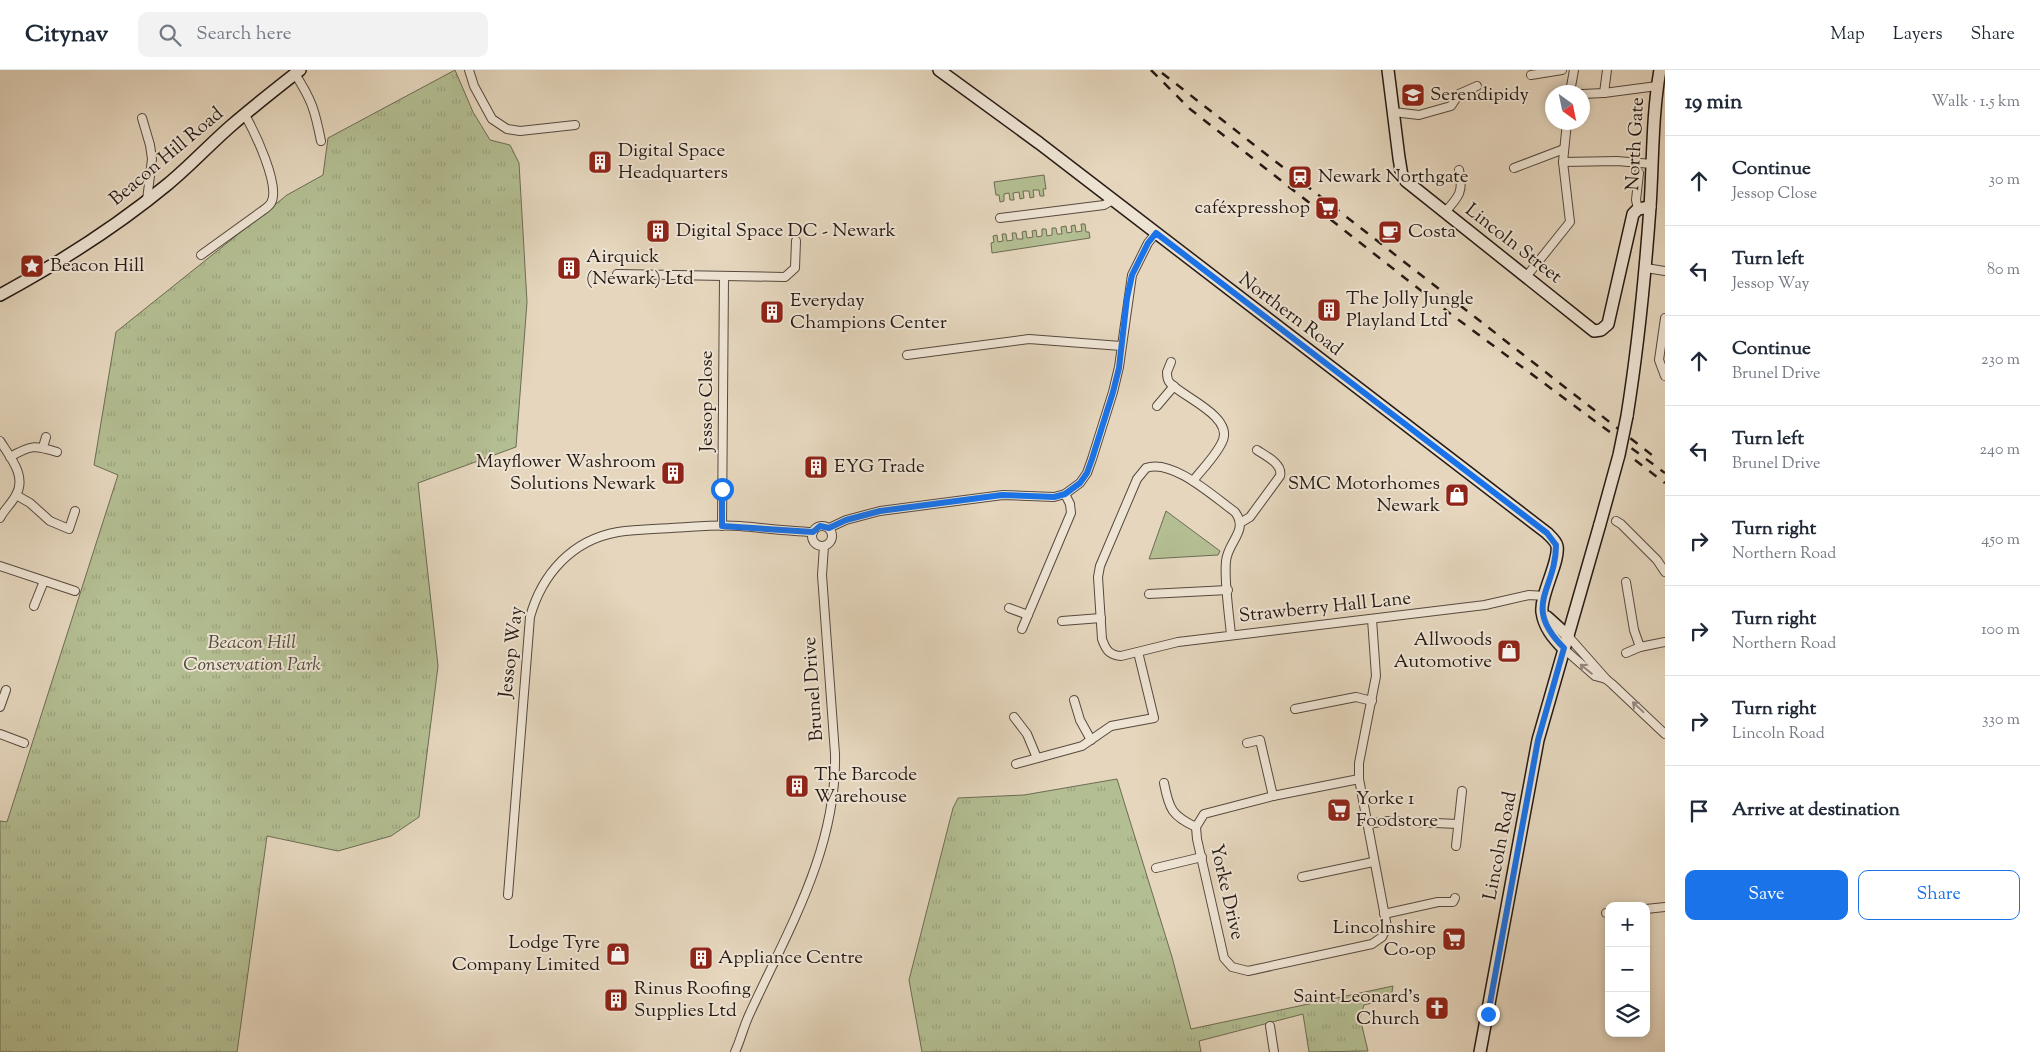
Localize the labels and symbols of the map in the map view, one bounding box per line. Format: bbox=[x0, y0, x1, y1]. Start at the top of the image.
school or university icon: Serendipidy bbox=[1400, 82, 1426, 108]
place label: Serendipidy bbox=[1430, 82, 1530, 109]
north arrow bbox=[1545, 85, 1590, 130]
street label: North Gate bbox=[1620, 96, 1652, 191]
street label: Beacon Hill Road bbox=[104, 101, 230, 213]
place label: Digital Space Headquarters bbox=[618, 138, 728, 187]
building icon: Digital Space Headquarters bbox=[587, 149, 613, 175]
station icon: Newark Northgate bbox=[1287, 164, 1313, 190]
place label: Newark Northgate bbox=[1318, 164, 1469, 191]
place label: caféxpresshop bbox=[1194, 195, 1310, 222]
supermarket icon: caféxpresshop bbox=[1314, 195, 1340, 221]
street label: Lincoln Street bbox=[1459, 198, 1568, 291]
building icon: Digital Space DC - Newark bbox=[645, 218, 671, 244]
place label: Digital Space DC - Newark bbox=[676, 218, 897, 245]
cafe icon: Costa bbox=[1377, 219, 1403, 245]
place label: Costa bbox=[1408, 219, 1456, 246]
place label: Airquick (Newark) Ltd bbox=[586, 244, 694, 293]
place icon: Beacon Hill bbox=[19, 253, 45, 279]
place label: Beacon Hill bbox=[50, 253, 145, 280]
building icon: Airquick (Newark) Ltd bbox=[556, 255, 582, 281]
street label: Northern Road bbox=[1232, 267, 1348, 363]
place label: The Jolly Jungle Playland Ltd bbox=[1346, 286, 1474, 335]
place label: Everyday Champions Center bbox=[790, 288, 947, 337]
building icon: The Jolly Jungle Playland Ltd bbox=[1316, 297, 1342, 323]
building icon: Everyday Champions Center bbox=[759, 299, 785, 325]
street label: Jessop Close bbox=[694, 350, 721, 453]
place label: Mayflower Washroom Solutions Newark bbox=[476, 449, 657, 498]
building icon: EYG Trade bbox=[803, 454, 829, 480]
place label: EYG Trade bbox=[834, 454, 925, 481]
building icon: Mayflower Washroom Solutions Newark bbox=[660, 460, 686, 486]
place label: SMC Motorhomes Newark bbox=[1288, 471, 1441, 520]
route start bbox=[711, 478, 734, 501]
shop icon: SMC Motorhomes Newark bbox=[1444, 482, 1470, 508]
street label: Strawberry Hall Lane bbox=[1238, 586, 1413, 630]
street label: Jessop Way bbox=[493, 604, 531, 700]
place label: Allwoods Automotive bbox=[1394, 627, 1492, 676]
park label: Beacon Hill Conservation Park bbox=[183, 630, 321, 679]
street label: Brunel Drive bbox=[797, 636, 831, 742]
shop icon: Allwoods Automotive bbox=[1496, 638, 1522, 664]
one-way arrow bbox=[1580, 664, 1593, 675]
one-way arrow bbox=[1632, 701, 1644, 713]
place label: The Barcode Warehouse bbox=[814, 762, 917, 811]
building icon: The Barcode Warehouse bbox=[784, 773, 810, 799]
place label: Yorke 1 Foodstore bbox=[1356, 786, 1438, 835]
street label: Lincoln Road bbox=[1477, 789, 1525, 903]
supermarket icon: Yorke 1 Foodstore bbox=[1326, 797, 1352, 823]
street label: Yorke Drive bbox=[1202, 841, 1250, 943]
place label: Lincolnshire Co-op bbox=[1333, 915, 1436, 964]
supermarket icon: Lincolnshire Co-op bbox=[1441, 926, 1467, 952]
place label: Lodge Tyre Company Limited bbox=[452, 930, 600, 979]
shop icon: Lodge Tyre Company Limited bbox=[605, 941, 631, 967]
building icon: Appliance Centre bbox=[688, 945, 714, 971]
place label: Appliance Centre bbox=[718, 945, 863, 972]
place label: Rinus Roofing Supplies Ltd bbox=[634, 976, 751, 1025]
place label: Saint Leonard's Church bbox=[1293, 984, 1420, 1033]
building icon: Rinus Roofing Supplies Ltd bbox=[603, 987, 629, 1013]
church icon: Saint Leonard's Church bbox=[1424, 995, 1450, 1021]
route end bbox=[1477, 1003, 1500, 1026]

